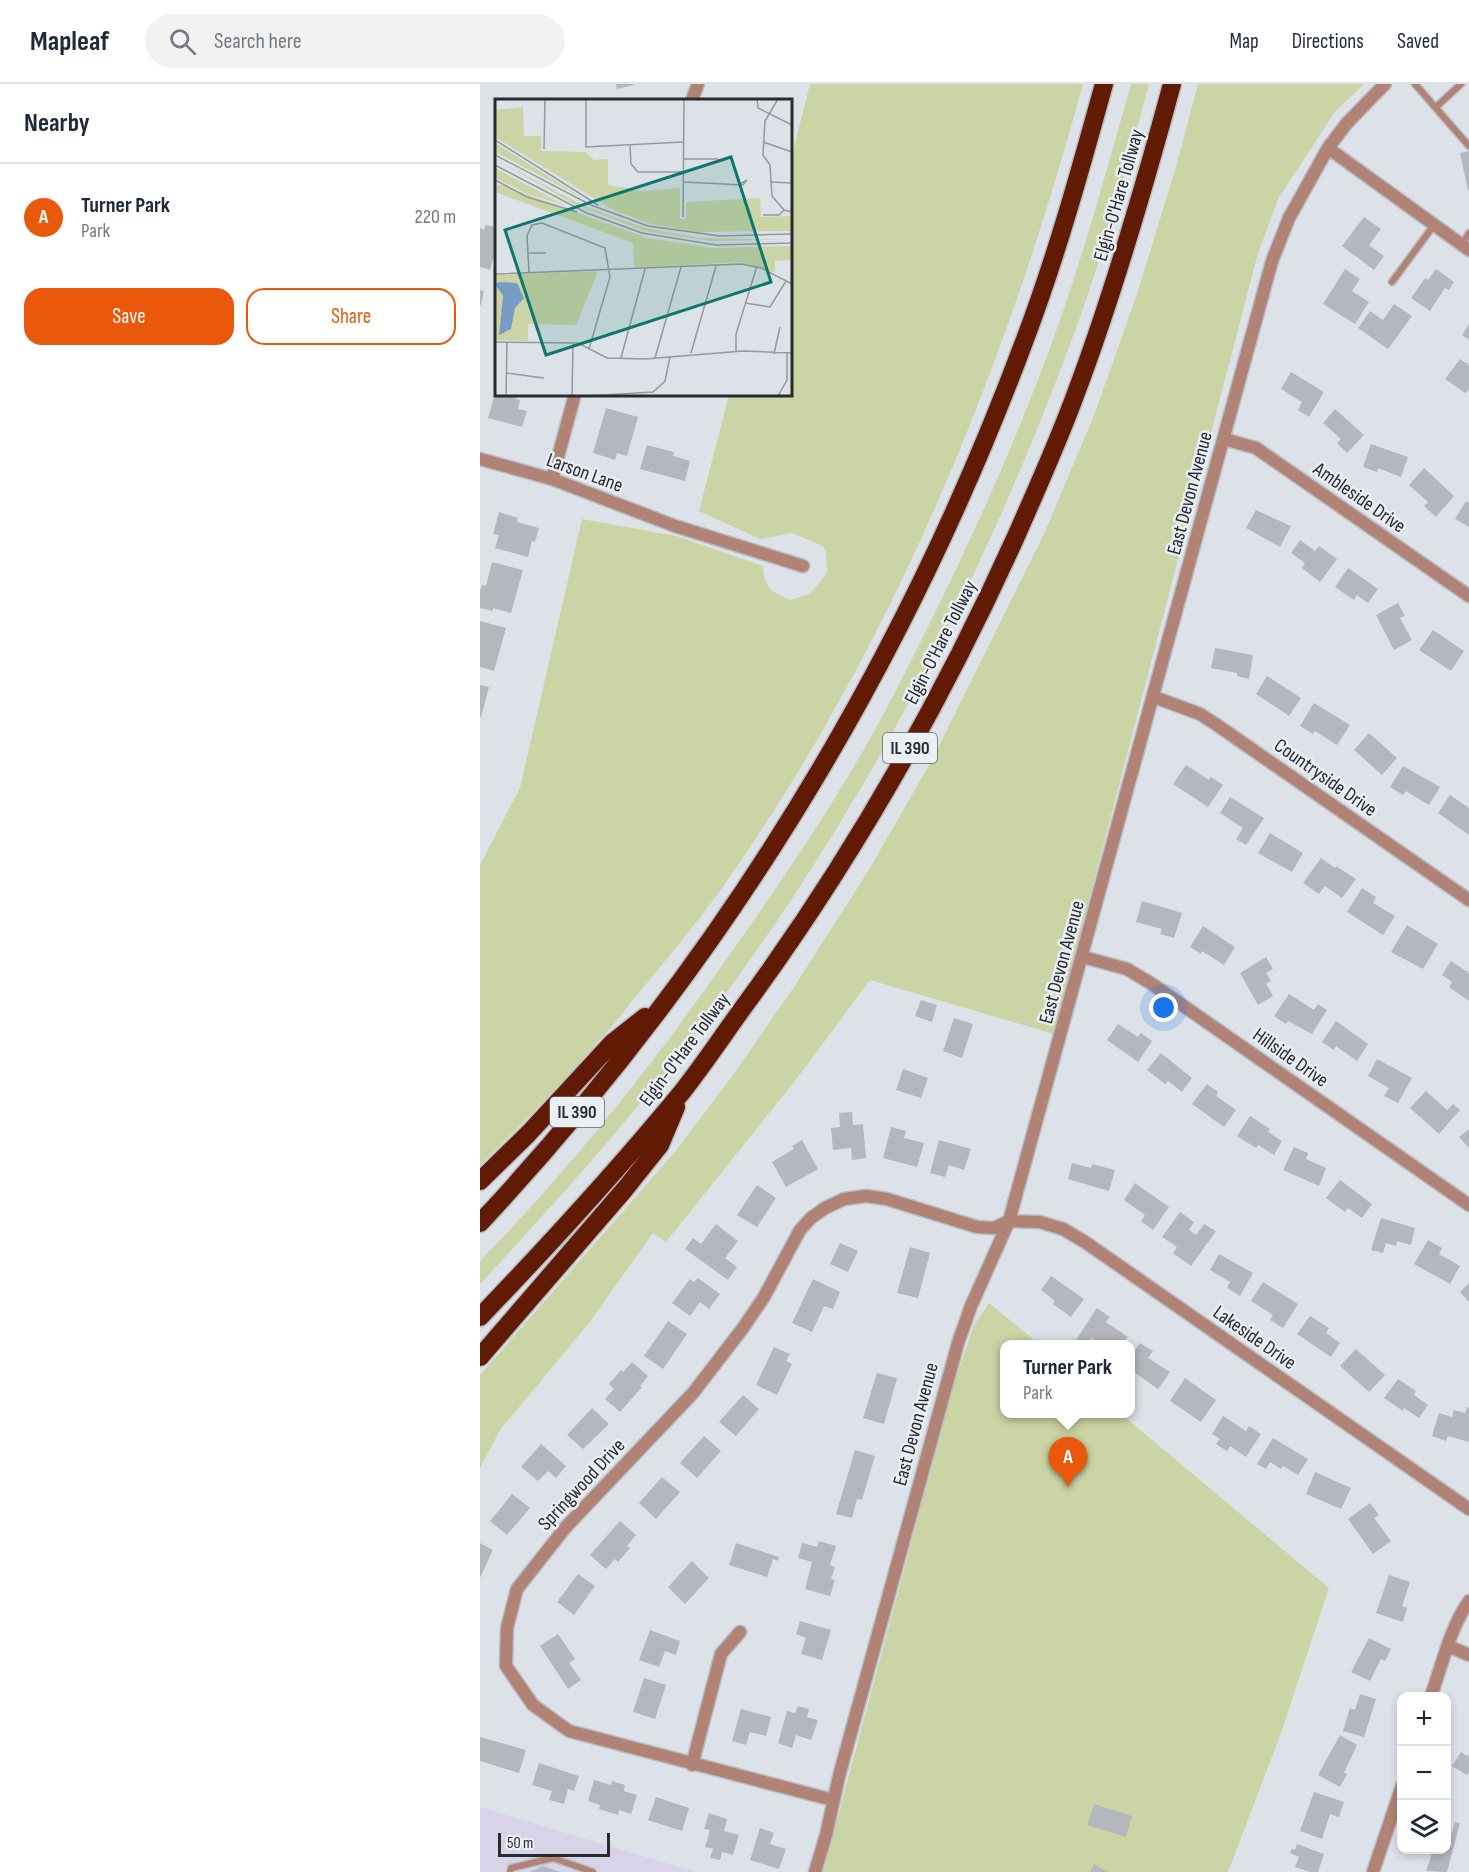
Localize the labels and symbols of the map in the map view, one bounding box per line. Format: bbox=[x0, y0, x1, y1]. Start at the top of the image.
inset map bbox=[495, 99, 792, 396]
street label: Elgin-O'Hare Tollway bbox=[1089, 126, 1149, 264]
street label: East Devon Avenue bbox=[1162, 429, 1218, 557]
street label: Larson Lane bbox=[543, 448, 626, 498]
street label: Ambleside Drive bbox=[1308, 457, 1410, 538]
street label: Elgin-O'Hare Tollway bbox=[899, 576, 983, 708]
road number: IL 390 bbox=[883, 733, 937, 763]
street label: Countryside Drive bbox=[1269, 734, 1381, 822]
street label: East Devon Avenue bbox=[1034, 898, 1090, 1026]
street label: Elgin-O'Hare Tollway bbox=[634, 988, 735, 1111]
your location bbox=[1149, 993, 1178, 1022]
street label: Hillside Drive bbox=[1248, 1023, 1333, 1093]
road number: IL 390 bbox=[550, 1097, 604, 1127]
street label: Lakeside Drive bbox=[1208, 1301, 1301, 1375]
street label: East Devon Avenue bbox=[888, 1360, 944, 1488]
street label: Springwood Drive bbox=[533, 1434, 630, 1536]
pin: A bbox=[1048, 1438, 1088, 1487]
scale bar bbox=[498, 1830, 610, 1858]

